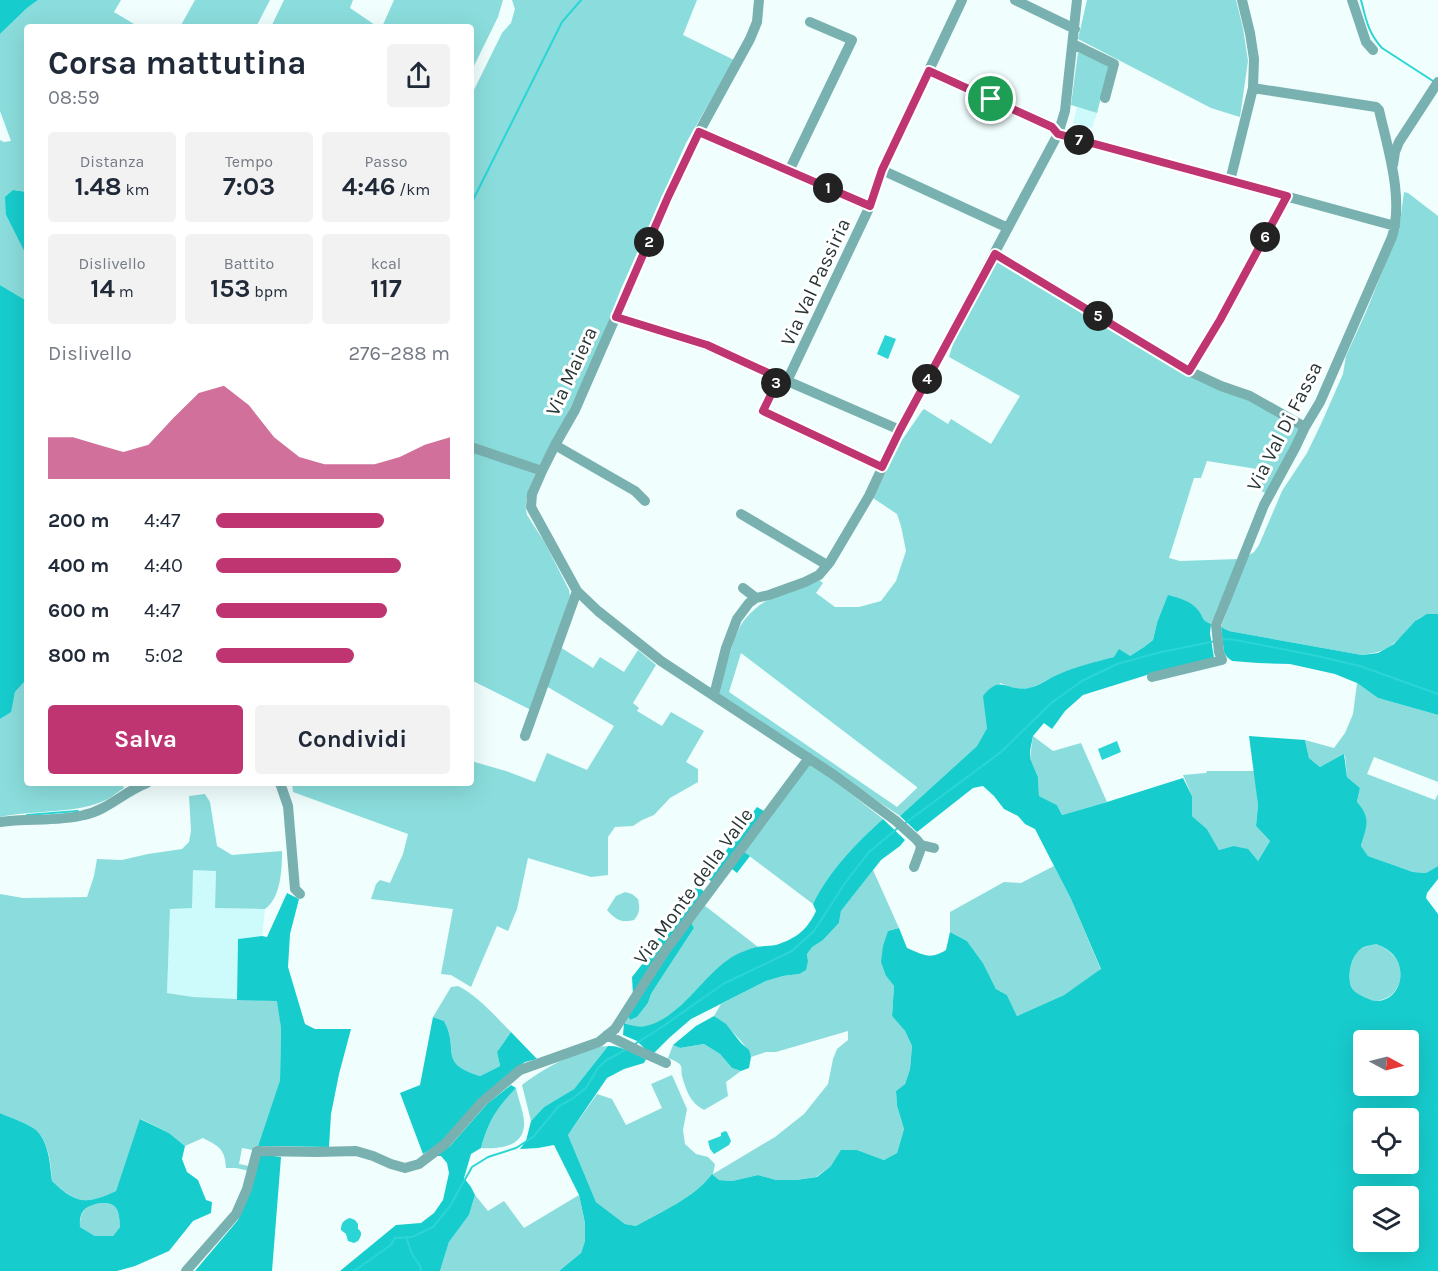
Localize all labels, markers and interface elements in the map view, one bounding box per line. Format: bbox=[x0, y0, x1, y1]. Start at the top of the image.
text: Corsa mattutina bbox=[48, 44, 307, 82]
button: share bbox=[387, 44, 450, 107]
pin bbox=[965, 73, 1016, 124]
icon: arrive bbox=[974, 82, 1007, 115]
text: 08:59 bbox=[48, 86, 100, 109]
pin: 7 bbox=[1064, 125, 1094, 155]
text: 7 bbox=[1075, 130, 1083, 149]
text: Distanza bbox=[80, 152, 144, 171]
text: Tempo bbox=[225, 152, 273, 171]
text: Passo bbox=[364, 152, 408, 171]
text: 1.48 bbox=[75, 171, 122, 202]
text: 7:03 bbox=[223, 171, 275, 202]
text: 4:46 bbox=[342, 171, 396, 202]
pin: 1 bbox=[813, 173, 843, 203]
text: 1 bbox=[825, 178, 831, 197]
text: km bbox=[122, 180, 149, 199]
text: /km bbox=[396, 180, 430, 199]
street label: Via Val Passiria bbox=[776, 215, 855, 350]
pin: 6 bbox=[1250, 222, 1280, 252]
pin: 2 bbox=[634, 227, 664, 257]
text: 6 bbox=[1260, 227, 1270, 246]
text: 2 bbox=[644, 232, 654, 251]
text: Dislivello bbox=[79, 254, 145, 273]
text: Battito bbox=[224, 254, 274, 273]
text: kcal bbox=[371, 254, 401, 273]
text: 14 bbox=[90, 273, 115, 304]
text: 153 bbox=[210, 273, 250, 304]
text: 117 bbox=[370, 273, 402, 304]
text: m bbox=[115, 282, 134, 301]
text: bpm bbox=[250, 282, 288, 301]
pin: 5 bbox=[1083, 301, 1113, 331]
text: 5 bbox=[1093, 306, 1103, 325]
street label: Via Maiera bbox=[541, 323, 602, 419]
text: Dislivello bbox=[48, 342, 132, 365]
text: 276–288 m bbox=[348, 342, 450, 365]
street label: Via Val Di Fassa bbox=[1242, 358, 1327, 495]
pin: 4 bbox=[912, 364, 942, 394]
pin: 3 bbox=[761, 368, 791, 398]
text: 4 bbox=[922, 369, 932, 388]
text: 3 bbox=[771, 373, 781, 392]
text: 200 m bbox=[48, 509, 109, 532]
text: 4:47 bbox=[144, 509, 180, 532]
text: 400 m bbox=[48, 554, 109, 577]
text: 4:40 bbox=[144, 554, 183, 577]
text: 600 m bbox=[48, 599, 109, 622]
text: 4:47 bbox=[144, 599, 180, 622]
text: 800 m bbox=[48, 644, 110, 667]
text: 5:02 bbox=[144, 644, 183, 667]
button: Salva bbox=[48, 705, 243, 774]
button: Condividi bbox=[255, 705, 450, 774]
street label: Via Monte della Valle bbox=[629, 804, 758, 969]
north arrow bbox=[1353, 1030, 1419, 1096]
map controls bbox=[1353, 1030, 1419, 1252]
button: locate bbox=[1353, 1108, 1419, 1174]
button: layers bbox=[1353, 1186, 1419, 1252]

